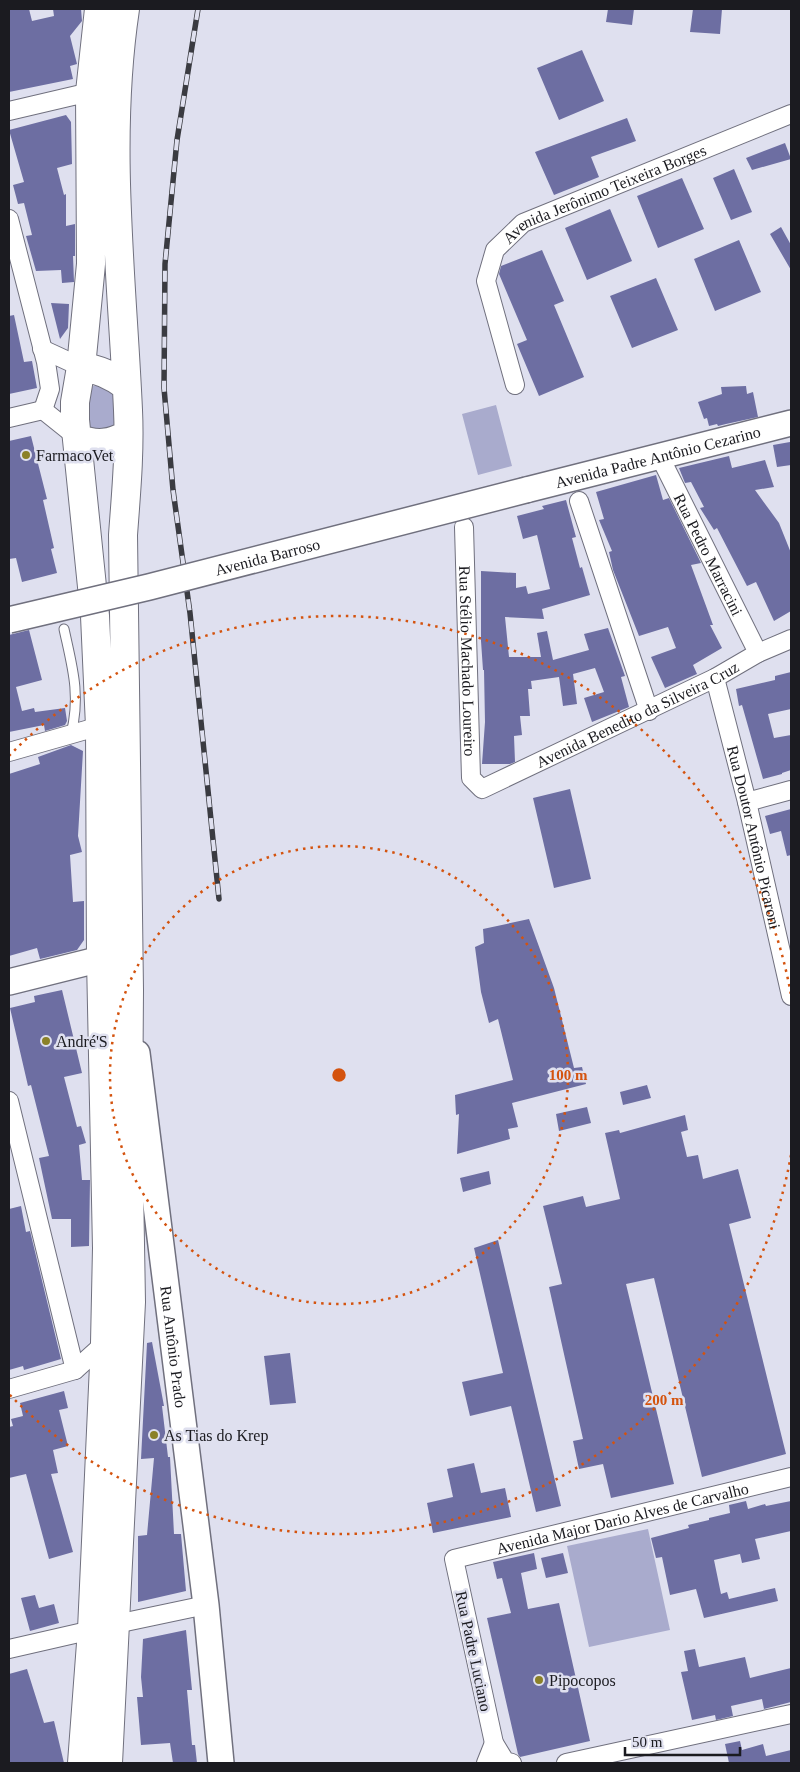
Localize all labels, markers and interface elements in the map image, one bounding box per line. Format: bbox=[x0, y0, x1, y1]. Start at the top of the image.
street label: Avenida Jerônimo Teixeira Borges bbox=[499, 141, 709, 247]
street label: Avenida Padre Antônio Cezarino bbox=[554, 423, 762, 491]
place label: FarmacoVet bbox=[36, 447, 114, 464]
marker: FarmacoVet bbox=[20, 449, 32, 461]
street label: Rua Pedro Marracini bbox=[671, 491, 746, 619]
street label: Avenida Barroso bbox=[213, 535, 322, 579]
street label: Rua Stélio Machado Loureiro bbox=[456, 565, 478, 757]
street label: Avenida Benedito da Silveira Cruz bbox=[534, 658, 742, 771]
street label: Rua Doutor Antônio Picaroni bbox=[724, 744, 784, 931]
place label: André'S bbox=[56, 1033, 108, 1050]
marker: André'S bbox=[40, 1035, 52, 1047]
centre of rings bbox=[330, 1066, 348, 1084]
text: 100 m bbox=[549, 1067, 588, 1083]
street label: Rua Antônio Prado bbox=[157, 1285, 189, 1409]
text: 200 m bbox=[645, 1392, 684, 1408]
place label: As Tias do Krep bbox=[164, 1427, 268, 1445]
marker: As Tias do Krep bbox=[148, 1429, 160, 1441]
street label: Avenida Major Dario Alves de Carvalho bbox=[495, 1480, 750, 1557]
street label: Rua Padre Luciano bbox=[452, 1589, 495, 1713]
place label: Pipocopos bbox=[549, 1672, 616, 1690]
marker: Pipocopos bbox=[533, 1674, 545, 1686]
scale bar bbox=[625, 1724, 740, 1756]
text: 50 m bbox=[632, 1734, 663, 1750]

